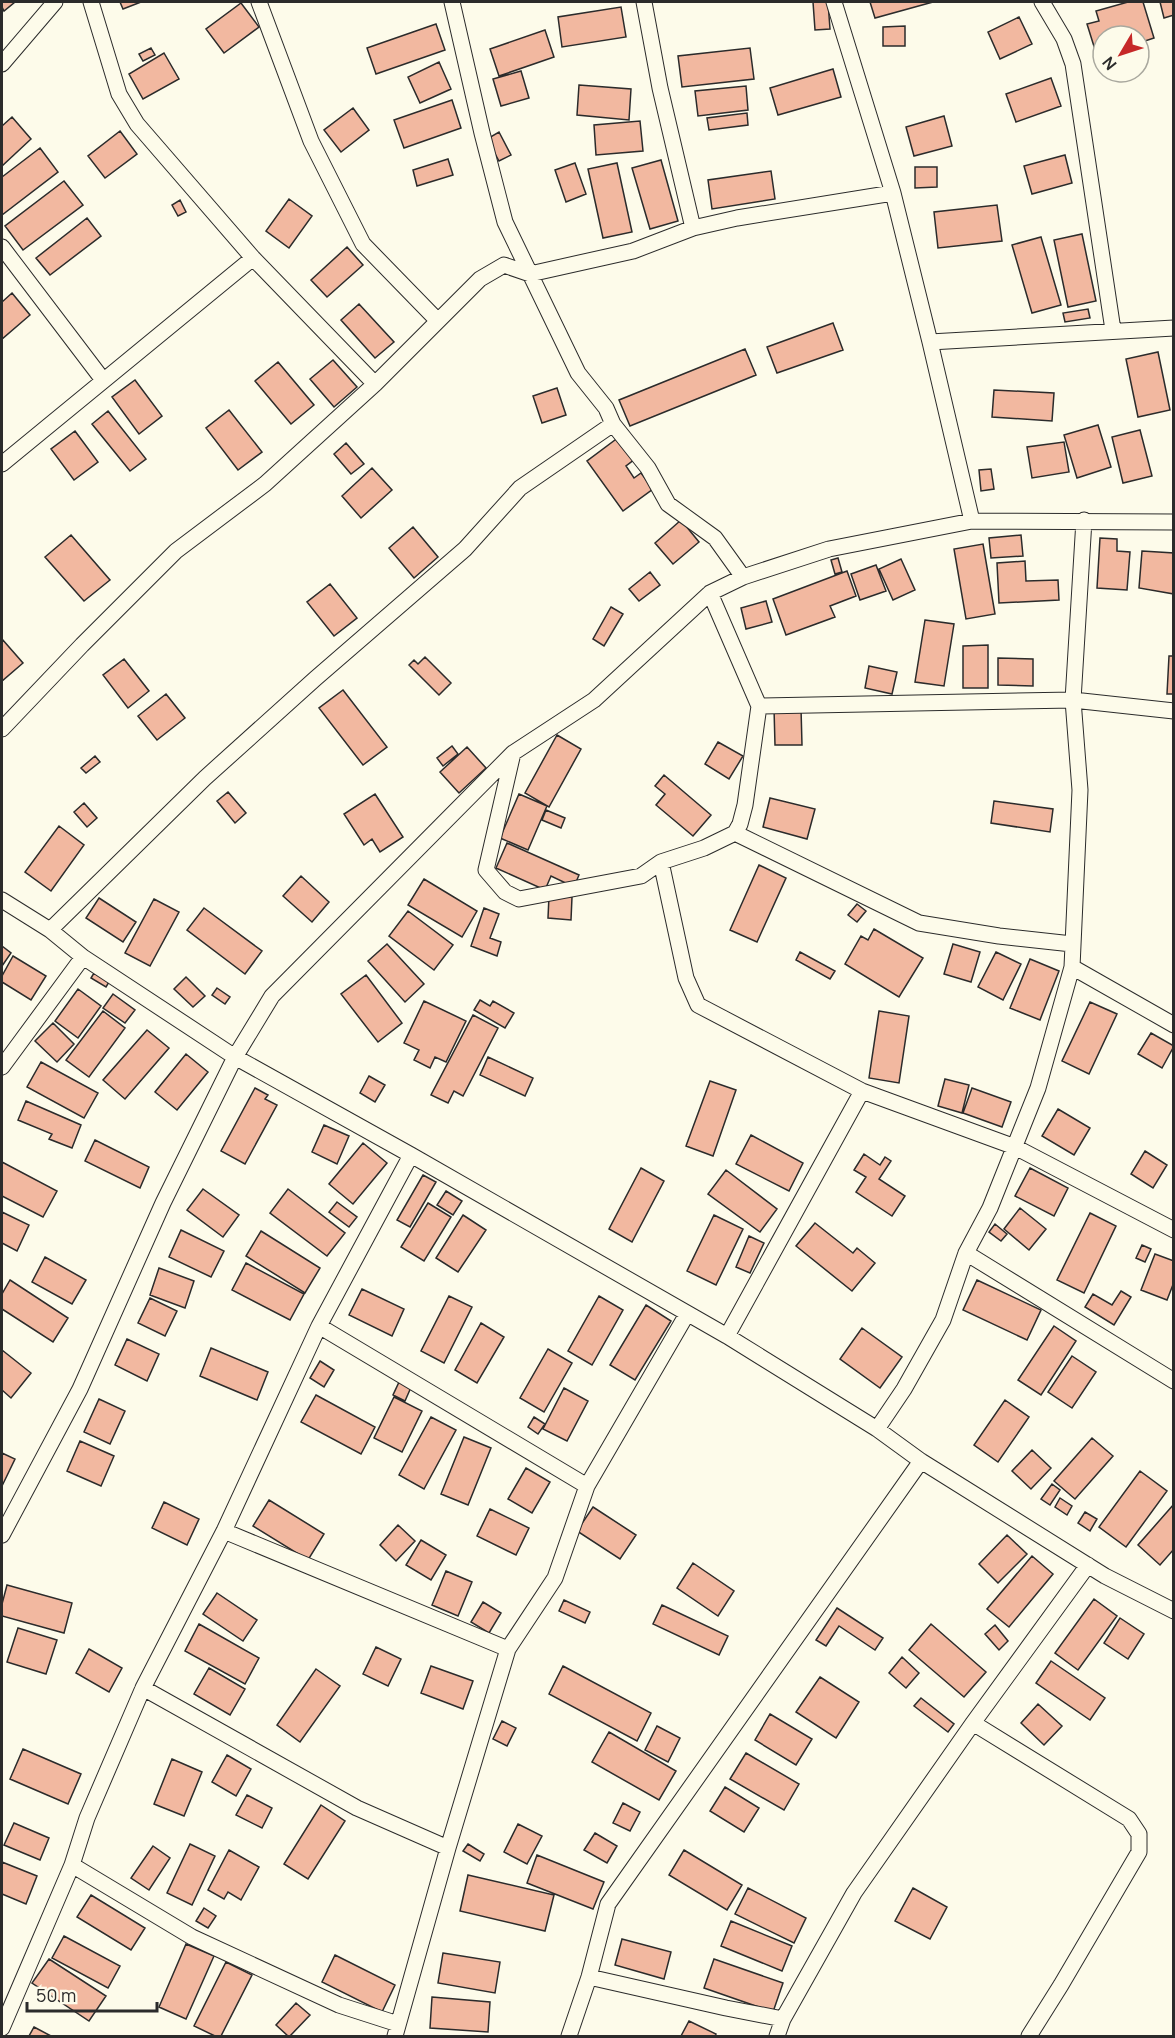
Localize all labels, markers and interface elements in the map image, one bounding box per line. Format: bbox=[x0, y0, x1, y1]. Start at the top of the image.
north arrow bbox=[1091, 24, 1151, 84]
text: N bbox=[1097, 52, 1122, 75]
scale bar bbox=[27, 1975, 158, 2013]
text: 50 m bbox=[36, 1983, 76, 2007]

